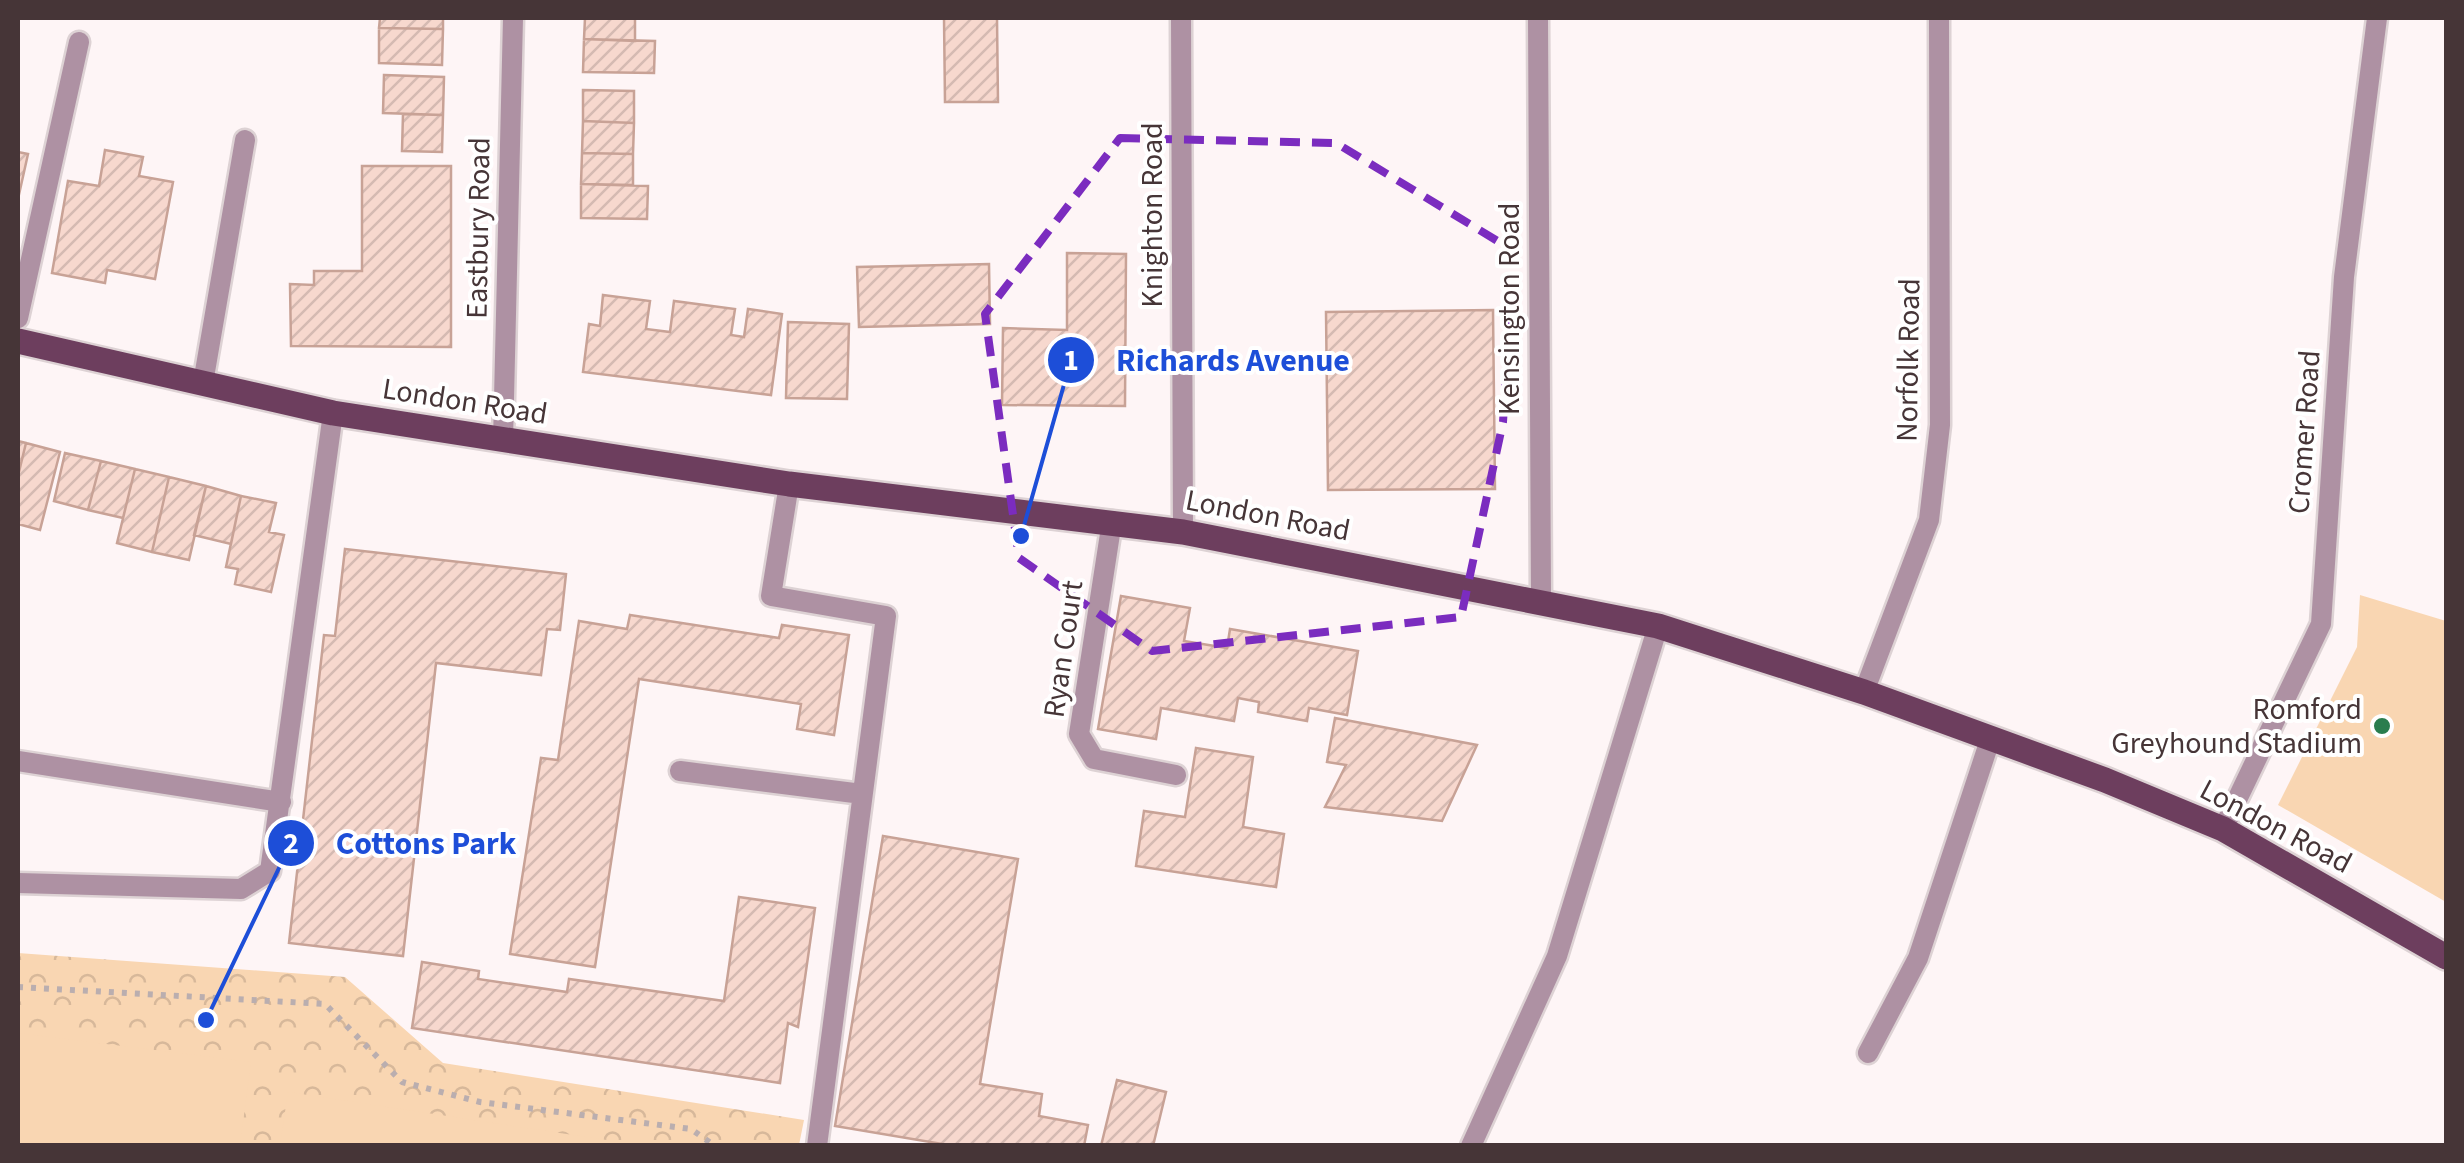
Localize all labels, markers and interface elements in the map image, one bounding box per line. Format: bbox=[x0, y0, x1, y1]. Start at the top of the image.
street label: Knighton Road bbox=[1131, 122, 1174, 308]
street label: Eastbury Road bbox=[455, 137, 502, 319]
street label: Kensington Road bbox=[1488, 203, 1531, 415]
street label: Norfolk Road bbox=[1886, 278, 1931, 442]
callout: Richards Avenue bbox=[1046, 329, 1370, 391]
text: Richards Avenue bbox=[1116, 338, 1350, 384]
text: 1 bbox=[1063, 339, 1079, 382]
street label: Cromer Road bbox=[2277, 349, 2332, 515]
street label: London Road bbox=[379, 367, 551, 436]
street label: London Road bbox=[1182, 478, 1354, 552]
street label: Ryan Court bbox=[1033, 578, 1094, 721]
place label: Romford Greyhound Stadium bbox=[2111, 688, 2362, 765]
marker: Romford Greyhound Stadium bbox=[2371, 715, 2393, 737]
street label: London Road bbox=[2192, 768, 2359, 885]
callout: Cottons Park bbox=[266, 812, 536, 874]
text: Cottons Park bbox=[336, 821, 517, 867]
text: 2 bbox=[283, 822, 299, 865]

